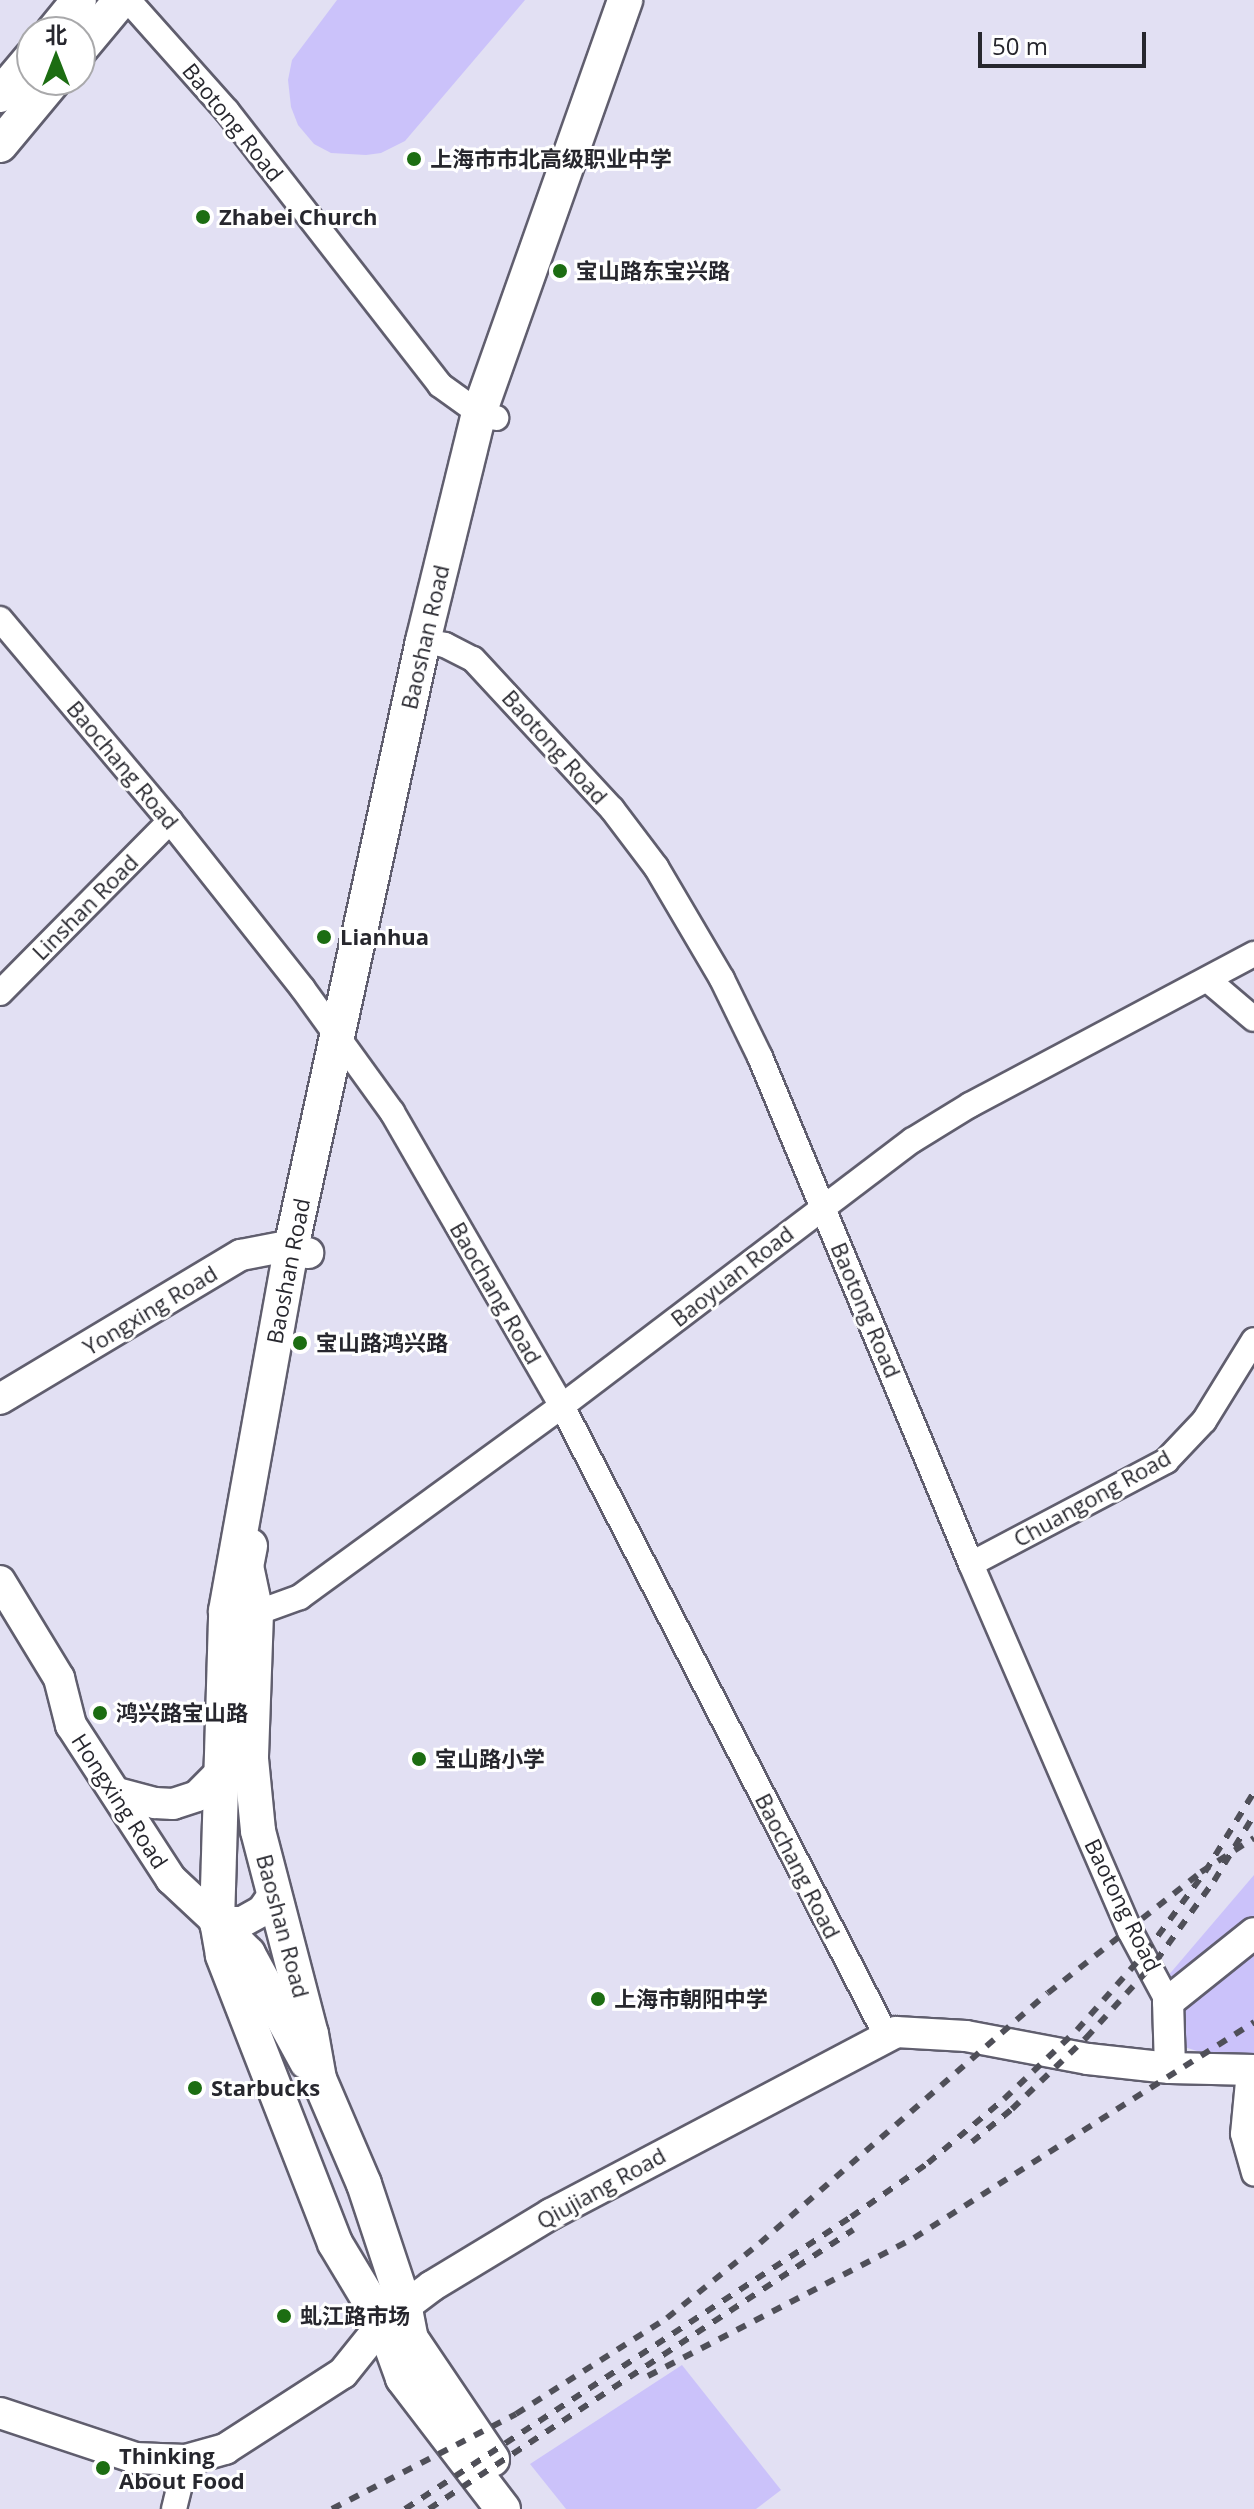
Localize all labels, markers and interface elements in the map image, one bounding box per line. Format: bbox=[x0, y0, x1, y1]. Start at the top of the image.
north arrow bbox=[16, 16, 96, 96]
scale bar bbox=[982, 16, 1150, 66]
text: 北 bbox=[45, 19, 67, 49]
text: 50 m bbox=[992, 29, 1048, 62]
street label: Baotong Road bbox=[177, 58, 289, 186]
place label: 上海市市北高级职业中学 bbox=[430, 146, 672, 172]
marker: 上海市市北高级职业中学 bbox=[405, 150, 423, 168]
place label: Zhabei Church bbox=[219, 204, 378, 230]
marker: Zhabei Church bbox=[194, 208, 212, 226]
place label: 宝山路东宝兴路 bbox=[576, 258, 730, 284]
marker: 宝山路东宝兴路 bbox=[551, 262, 569, 280]
street label: Baoshan Road bbox=[396, 562, 454, 712]
street label: Baotong Road bbox=[497, 685, 613, 809]
street label: Baochang Road bbox=[62, 695, 184, 835]
street label: Linshan Road bbox=[27, 849, 143, 965]
place label: Lianhua bbox=[340, 924, 429, 950]
marker: Lianhua bbox=[315, 928, 333, 946]
street label: Baoshan Road bbox=[261, 1196, 315, 1346]
street label: Baochang Road bbox=[445, 1217, 547, 1369]
street label: Baoyuan Road bbox=[666, 1220, 798, 1332]
street label: Baotong Road bbox=[826, 1238, 906, 1382]
street label: Yongxing Road bbox=[78, 1260, 222, 1360]
place label: 宝山路鸿兴路 bbox=[316, 1330, 448, 1356]
marker: 宝山路鸿兴路 bbox=[291, 1334, 309, 1352]
street label: Chuangong Road bbox=[1009, 1444, 1175, 1552]
place label: 鸿兴路宝山路 bbox=[116, 1700, 248, 1726]
marker: 鸿兴路宝山路 bbox=[91, 1704, 109, 1722]
street label: Hongxing Road bbox=[67, 1729, 173, 1873]
place label: 宝山路小学 bbox=[435, 1746, 545, 1772]
marker: 宝山路小学 bbox=[410, 1750, 428, 1768]
street label: Baochang Road bbox=[750, 1789, 846, 1943]
street label: Baotong Road bbox=[1079, 1834, 1167, 1976]
street label: Baoshan Road bbox=[251, 1851, 315, 2001]
place label: 上海市朝阳中学 bbox=[614, 1986, 768, 2012]
marker: 上海市朝阳中学 bbox=[589, 1990, 607, 2008]
place label: Starbucks bbox=[211, 2075, 320, 2101]
marker: Starbucks bbox=[186, 2079, 204, 2097]
street label: Qiujiang Road bbox=[532, 2142, 670, 2234]
place label: 虬江路市场 bbox=[300, 2303, 410, 2329]
marker: 虬江路市场 bbox=[275, 2307, 293, 2325]
place label: Thinking About Food bbox=[119, 2442, 245, 2494]
marker: Thinking About Food bbox=[94, 2459, 112, 2477]

